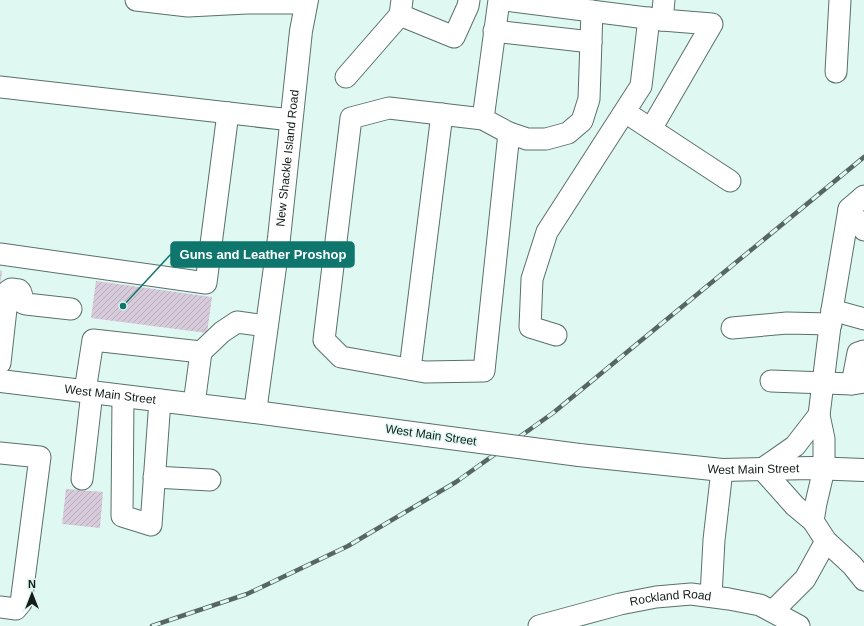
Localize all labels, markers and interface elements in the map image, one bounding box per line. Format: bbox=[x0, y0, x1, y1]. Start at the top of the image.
street label: New Shackle Island Road bbox=[273, 89, 302, 227]
callout: Guns and Leather Proshop bbox=[171, 242, 354, 267]
text: Guns and Leather Proshop bbox=[180, 247, 346, 262]
street label: West Main Street bbox=[64, 382, 157, 407]
street label: West Main Street bbox=[385, 422, 478, 448]
street label: West Main Street bbox=[707, 461, 800, 477]
north arrow bbox=[12, 574, 52, 614]
text: N bbox=[28, 578, 36, 590]
street label: Rockland Road bbox=[628, 587, 712, 609]

